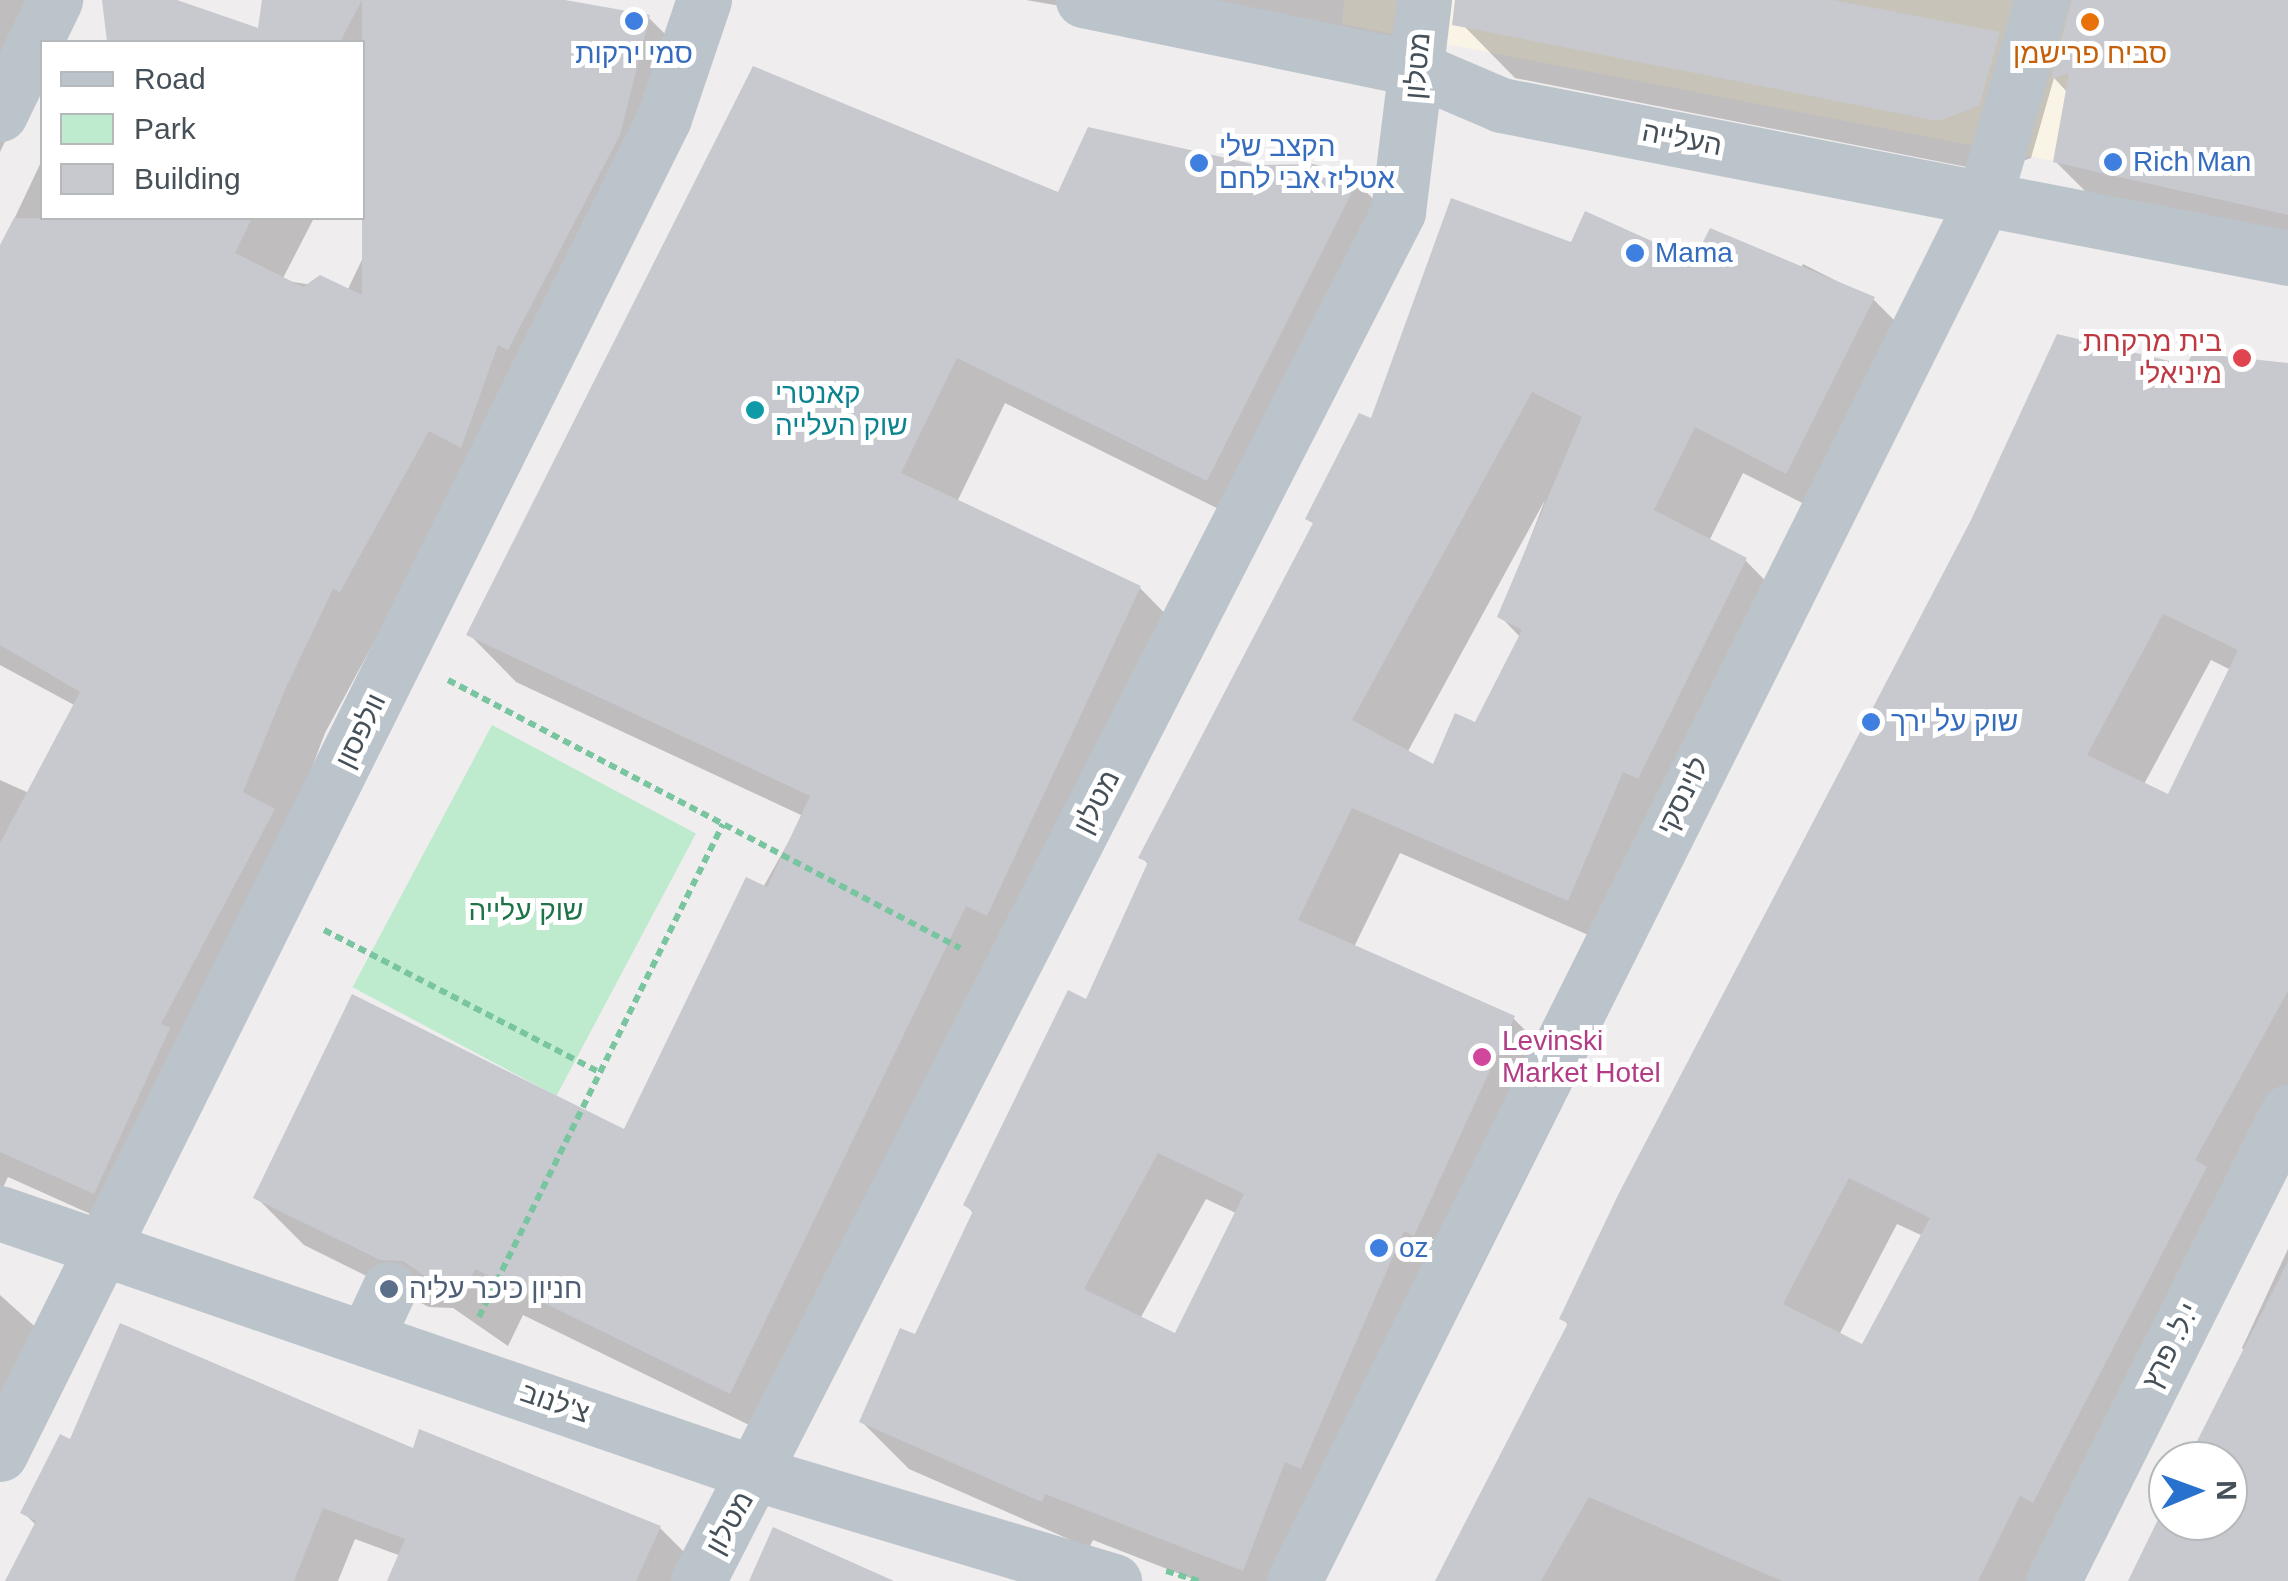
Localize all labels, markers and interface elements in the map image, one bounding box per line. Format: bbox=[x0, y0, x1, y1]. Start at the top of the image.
marker: סמי ירקות bbox=[623, 10, 645, 32]
marker: סביח פרישמן bbox=[2079, 11, 2101, 33]
street label: מטלון bbox=[1398, 31, 1438, 101]
place label: סמי ירקות bbox=[575, 37, 693, 71]
place label: סביח פרישמן bbox=[2013, 37, 2167, 71]
legend bbox=[40, 40, 365, 220]
text: Road bbox=[134, 62, 206, 95]
text: Park bbox=[134, 112, 196, 145]
street label: העלייה bbox=[1639, 115, 1725, 163]
place label: הקצב שלי אטליז אבי לחם bbox=[1219, 130, 1395, 196]
place label: Rich Man bbox=[2133, 145, 2251, 179]
marker: Rich Man bbox=[2102, 151, 2124, 173]
marker: הקצב שלי אטליז אבי לחם bbox=[1188, 152, 1210, 174]
text: Building bbox=[134, 162, 241, 195]
place label: Mama bbox=[1655, 236, 1733, 270]
marker: Mama bbox=[1624, 242, 1646, 264]
place label: בית מרקחת מיניאלי bbox=[2083, 325, 2222, 391]
marker: בית מרקחת מיניאלי bbox=[2231, 347, 2253, 369]
place label: קאנטרי שוק העלייה bbox=[775, 377, 908, 443]
marker: קאנטרי שוק העלייה bbox=[744, 399, 766, 421]
street label: וולפסון bbox=[329, 688, 393, 774]
place label: שוק על ירך bbox=[1891, 705, 2018, 739]
marker: שוק על ירך bbox=[1860, 711, 1882, 733]
street label: לוינסקי bbox=[1650, 752, 1716, 840]
street label: מטלון bbox=[1067, 765, 1127, 839]
park label: שוק עלייה bbox=[469, 894, 583, 928]
place label: Levinski Market Hotel bbox=[1502, 1024, 1661, 1090]
marker: Levinski Market Hotel bbox=[1471, 1046, 1493, 1068]
place label: oz bbox=[1399, 1231, 1429, 1265]
marker: oz bbox=[1368, 1237, 1390, 1259]
place label: חניון כיכר עליה bbox=[409, 1272, 582, 1306]
marker: חניון כיכר עליה bbox=[378, 1278, 400, 1300]
street label: י.ל. פרץ bbox=[2135, 1298, 2207, 1394]
street label: צ'לנוב bbox=[516, 1376, 594, 1430]
north arrow bbox=[2148, 1441, 2248, 1541]
text: N bbox=[2211, 1480, 2242, 1501]
street label: מטלון bbox=[699, 1486, 761, 1560]

